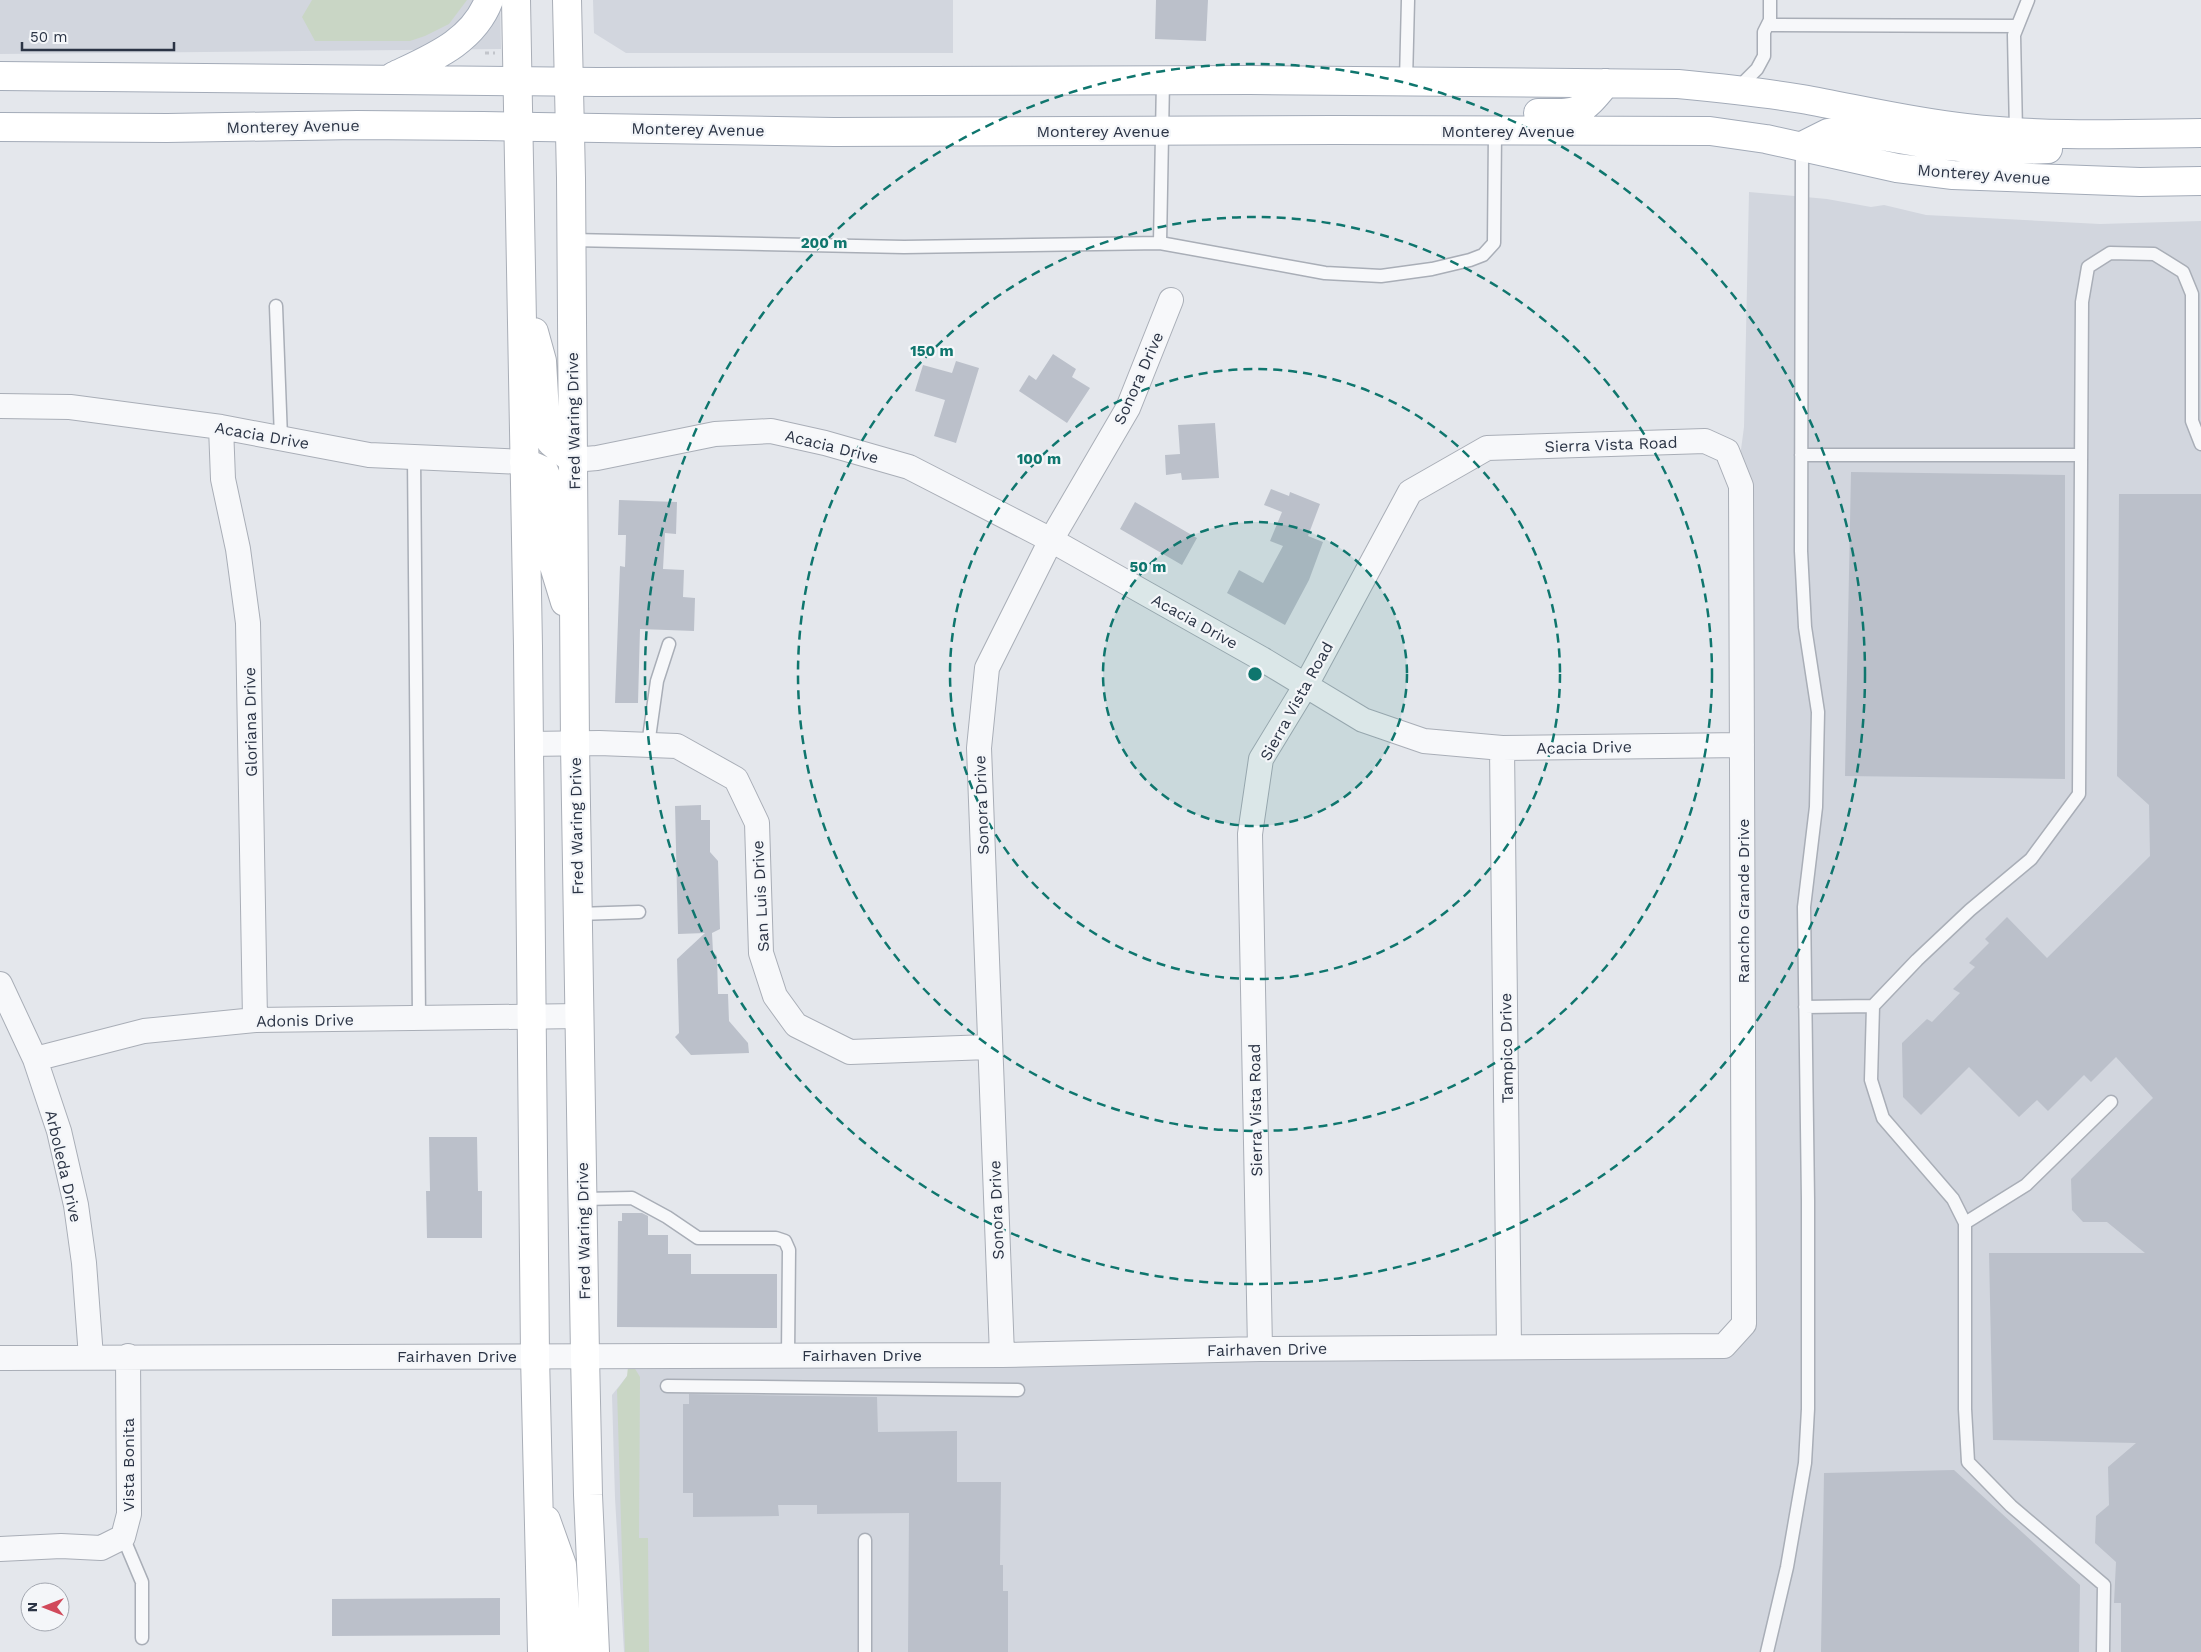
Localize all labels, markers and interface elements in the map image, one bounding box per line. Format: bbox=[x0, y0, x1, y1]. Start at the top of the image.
scale bar bbox=[22, 20, 175, 52]
text: 50 m bbox=[30, 28, 67, 46]
street label: Monterey Avenue bbox=[226, 116, 360, 137]
street label: Monterey Avenue bbox=[631, 119, 765, 140]
street label: Monterey Avenue bbox=[1036, 122, 1170, 141]
street label: Monterey Avenue bbox=[1441, 122, 1575, 141]
street label: Monterey Avenue bbox=[1917, 160, 2051, 189]
text: 200 m bbox=[801, 234, 847, 252]
street label: Sonora Drive bbox=[1110, 329, 1167, 428]
text: 150 m bbox=[910, 342, 954, 360]
street label: Fred Waring Drive bbox=[563, 352, 584, 490]
street label: Acacia Drive bbox=[213, 418, 311, 453]
street label: Acacia Drive bbox=[783, 426, 881, 467]
street label: Sierra Vista Road bbox=[1544, 433, 1678, 456]
text: 100 m bbox=[1017, 450, 1061, 468]
text: 50 m bbox=[1130, 558, 1166, 576]
street label: Acacia Drive bbox=[1148, 590, 1241, 653]
street label: Sierra Vista Road bbox=[1256, 638, 1337, 764]
centre of rings bbox=[1246, 665, 1264, 683]
street label: Gloriana Drive bbox=[240, 667, 261, 777]
street label: Acacia Drive bbox=[1536, 737, 1632, 758]
street label: Sonora Drive bbox=[970, 755, 993, 855]
street label: Fred Waring Drive bbox=[566, 757, 587, 895]
street label: Rancho Grande Drive bbox=[1734, 819, 1753, 983]
street label: San Luis Drive bbox=[748, 840, 773, 952]
street label: Tampico Drive bbox=[1496, 993, 1517, 1103]
street label: Adonis Drive bbox=[256, 1010, 354, 1031]
street label: Sierra Vista Road bbox=[1245, 1043, 1266, 1177]
street label: Arboleda Drive bbox=[41, 1108, 86, 1224]
street label: Sonora Drive bbox=[985, 1160, 1008, 1260]
street label: Fred Waring Drive bbox=[573, 1162, 594, 1300]
street label: Fairhaven Drive bbox=[1207, 1339, 1327, 1360]
street label: Fairhaven Drive bbox=[802, 1346, 922, 1365]
street label: Fairhaven Drive bbox=[397, 1347, 517, 1366]
street label: Vista Bonita bbox=[119, 1418, 138, 1512]
north arrow bbox=[20, 1582, 70, 1632]
text: N bbox=[24, 1602, 40, 1612]

